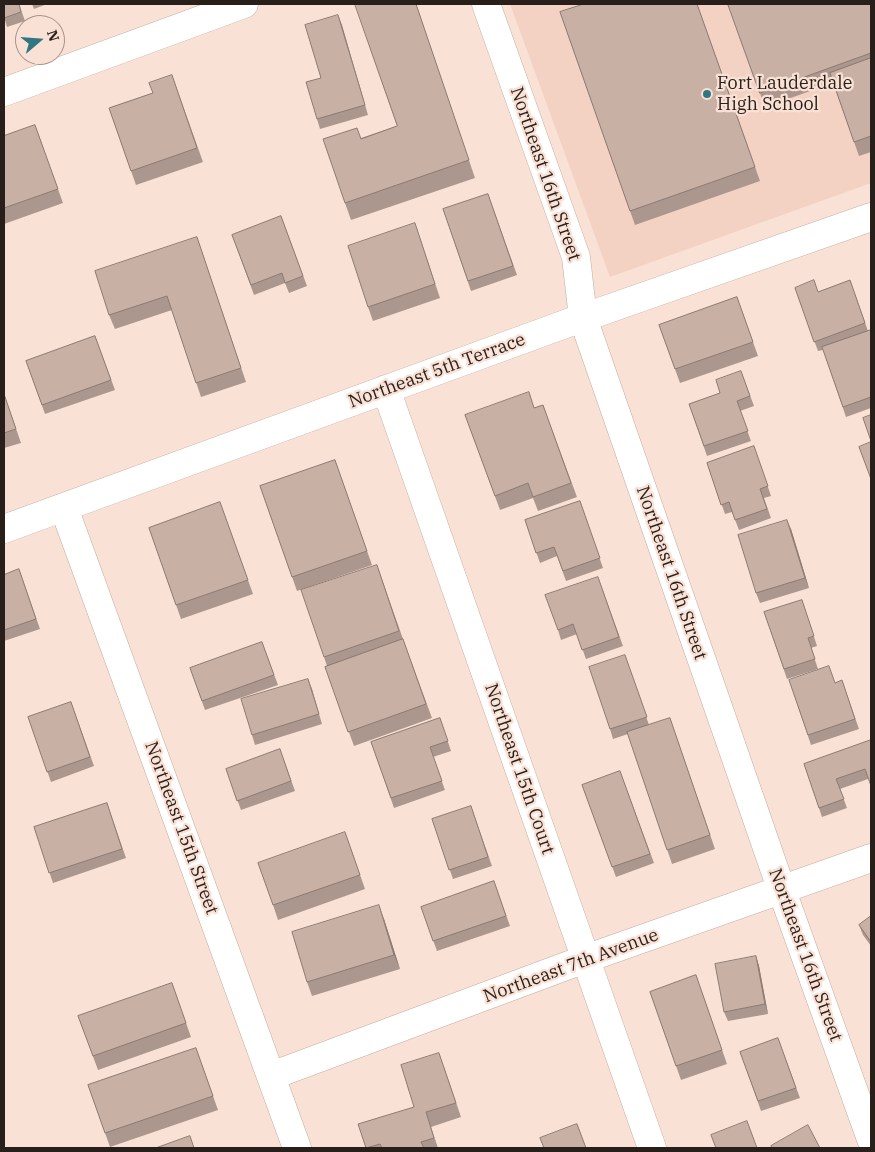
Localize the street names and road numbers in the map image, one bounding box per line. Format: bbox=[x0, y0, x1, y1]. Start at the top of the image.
street label: Northeast 16th Street bbox=[505, 84, 585, 264]
street label: Northeast 5th Terrace bbox=[346, 329, 528, 413]
street label: Northeast 16th Street bbox=[631, 483, 711, 663]
street label: Northeast 15th Court bbox=[480, 681, 558, 857]
street label: Northeast 15th Street bbox=[140, 739, 222, 917]
street label: Northeast 16th Street bbox=[764, 866, 846, 1044]
street label: Northeast 7th Avenue bbox=[481, 924, 661, 1008]

